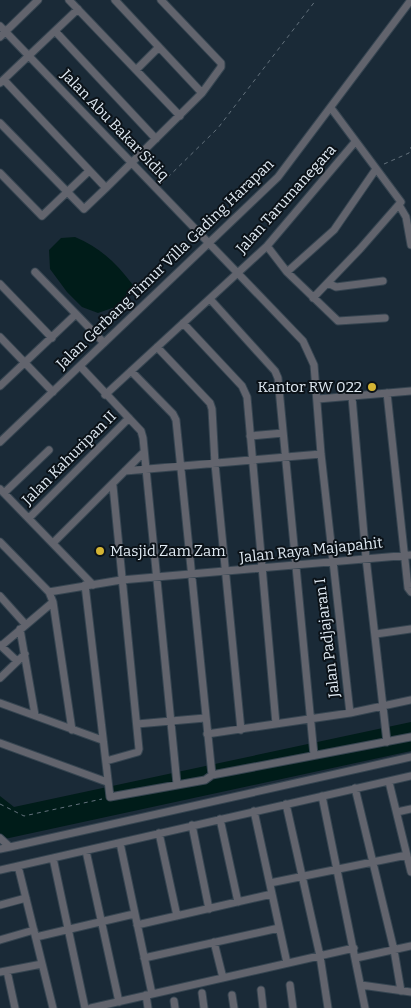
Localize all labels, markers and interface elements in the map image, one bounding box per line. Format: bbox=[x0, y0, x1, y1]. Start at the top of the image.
street label: Jalan Abu Bakar Sidiq bbox=[57, 65, 173, 185]
street label: Jalan Tarumanegara bbox=[232, 141, 340, 258]
street label: Jalan Gerbang Timur Villa Gading Harapan bbox=[52, 155, 278, 374]
place label: Kantor RW 022 bbox=[257, 378, 362, 396]
marker: Kantor RW 022 bbox=[366, 381, 378, 393]
street label: Jalan Kahuripan II bbox=[18, 407, 120, 509]
street label: Jalan Raya Majapahit bbox=[238, 533, 384, 567]
place label: Masjid Zam Zam bbox=[110, 542, 226, 560]
marker: Masjid Zam Zam bbox=[94, 545, 106, 557]
street label: Jalan Padjajaran I bbox=[311, 577, 343, 700]

